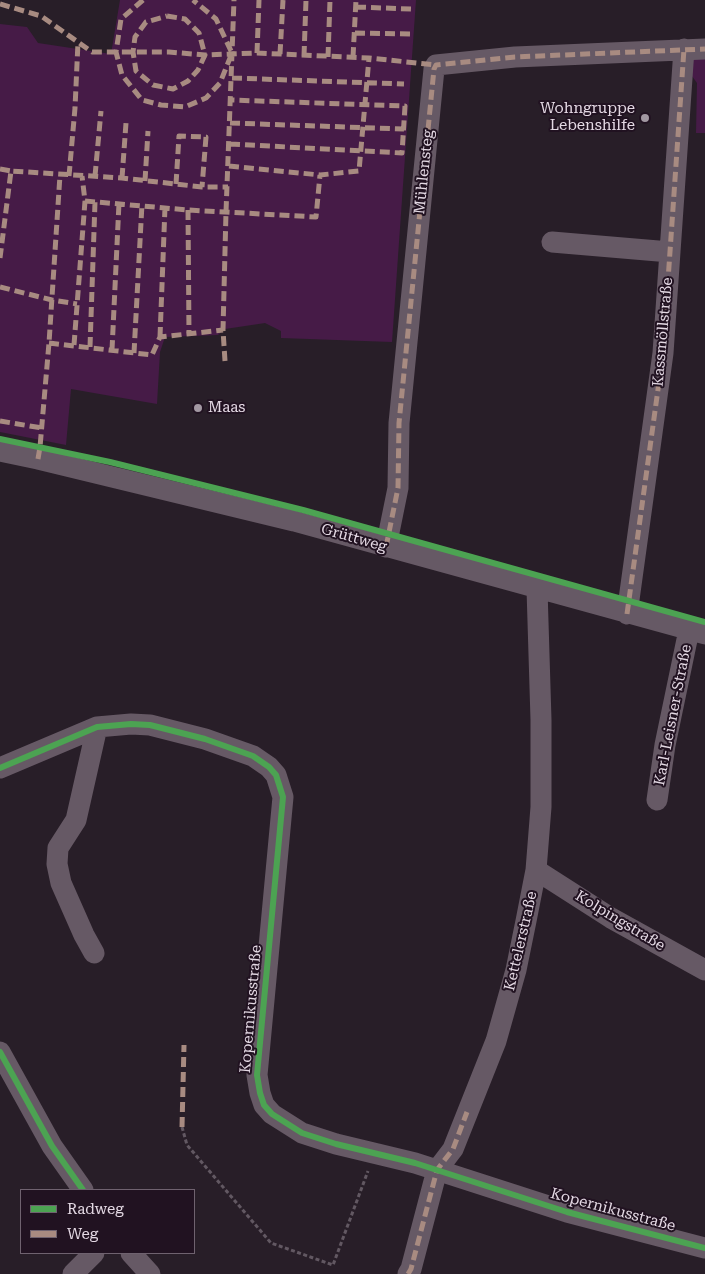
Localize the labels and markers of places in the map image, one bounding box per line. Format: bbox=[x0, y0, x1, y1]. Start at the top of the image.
place label: Wohngruppe Lebenshilfe bbox=[540, 100, 635, 135]
marker: Wohngruppe Lebenshilfe bbox=[639, 112, 651, 124]
place label: Maas bbox=[208, 399, 245, 417]
marker: Maas bbox=[192, 402, 204, 414]

